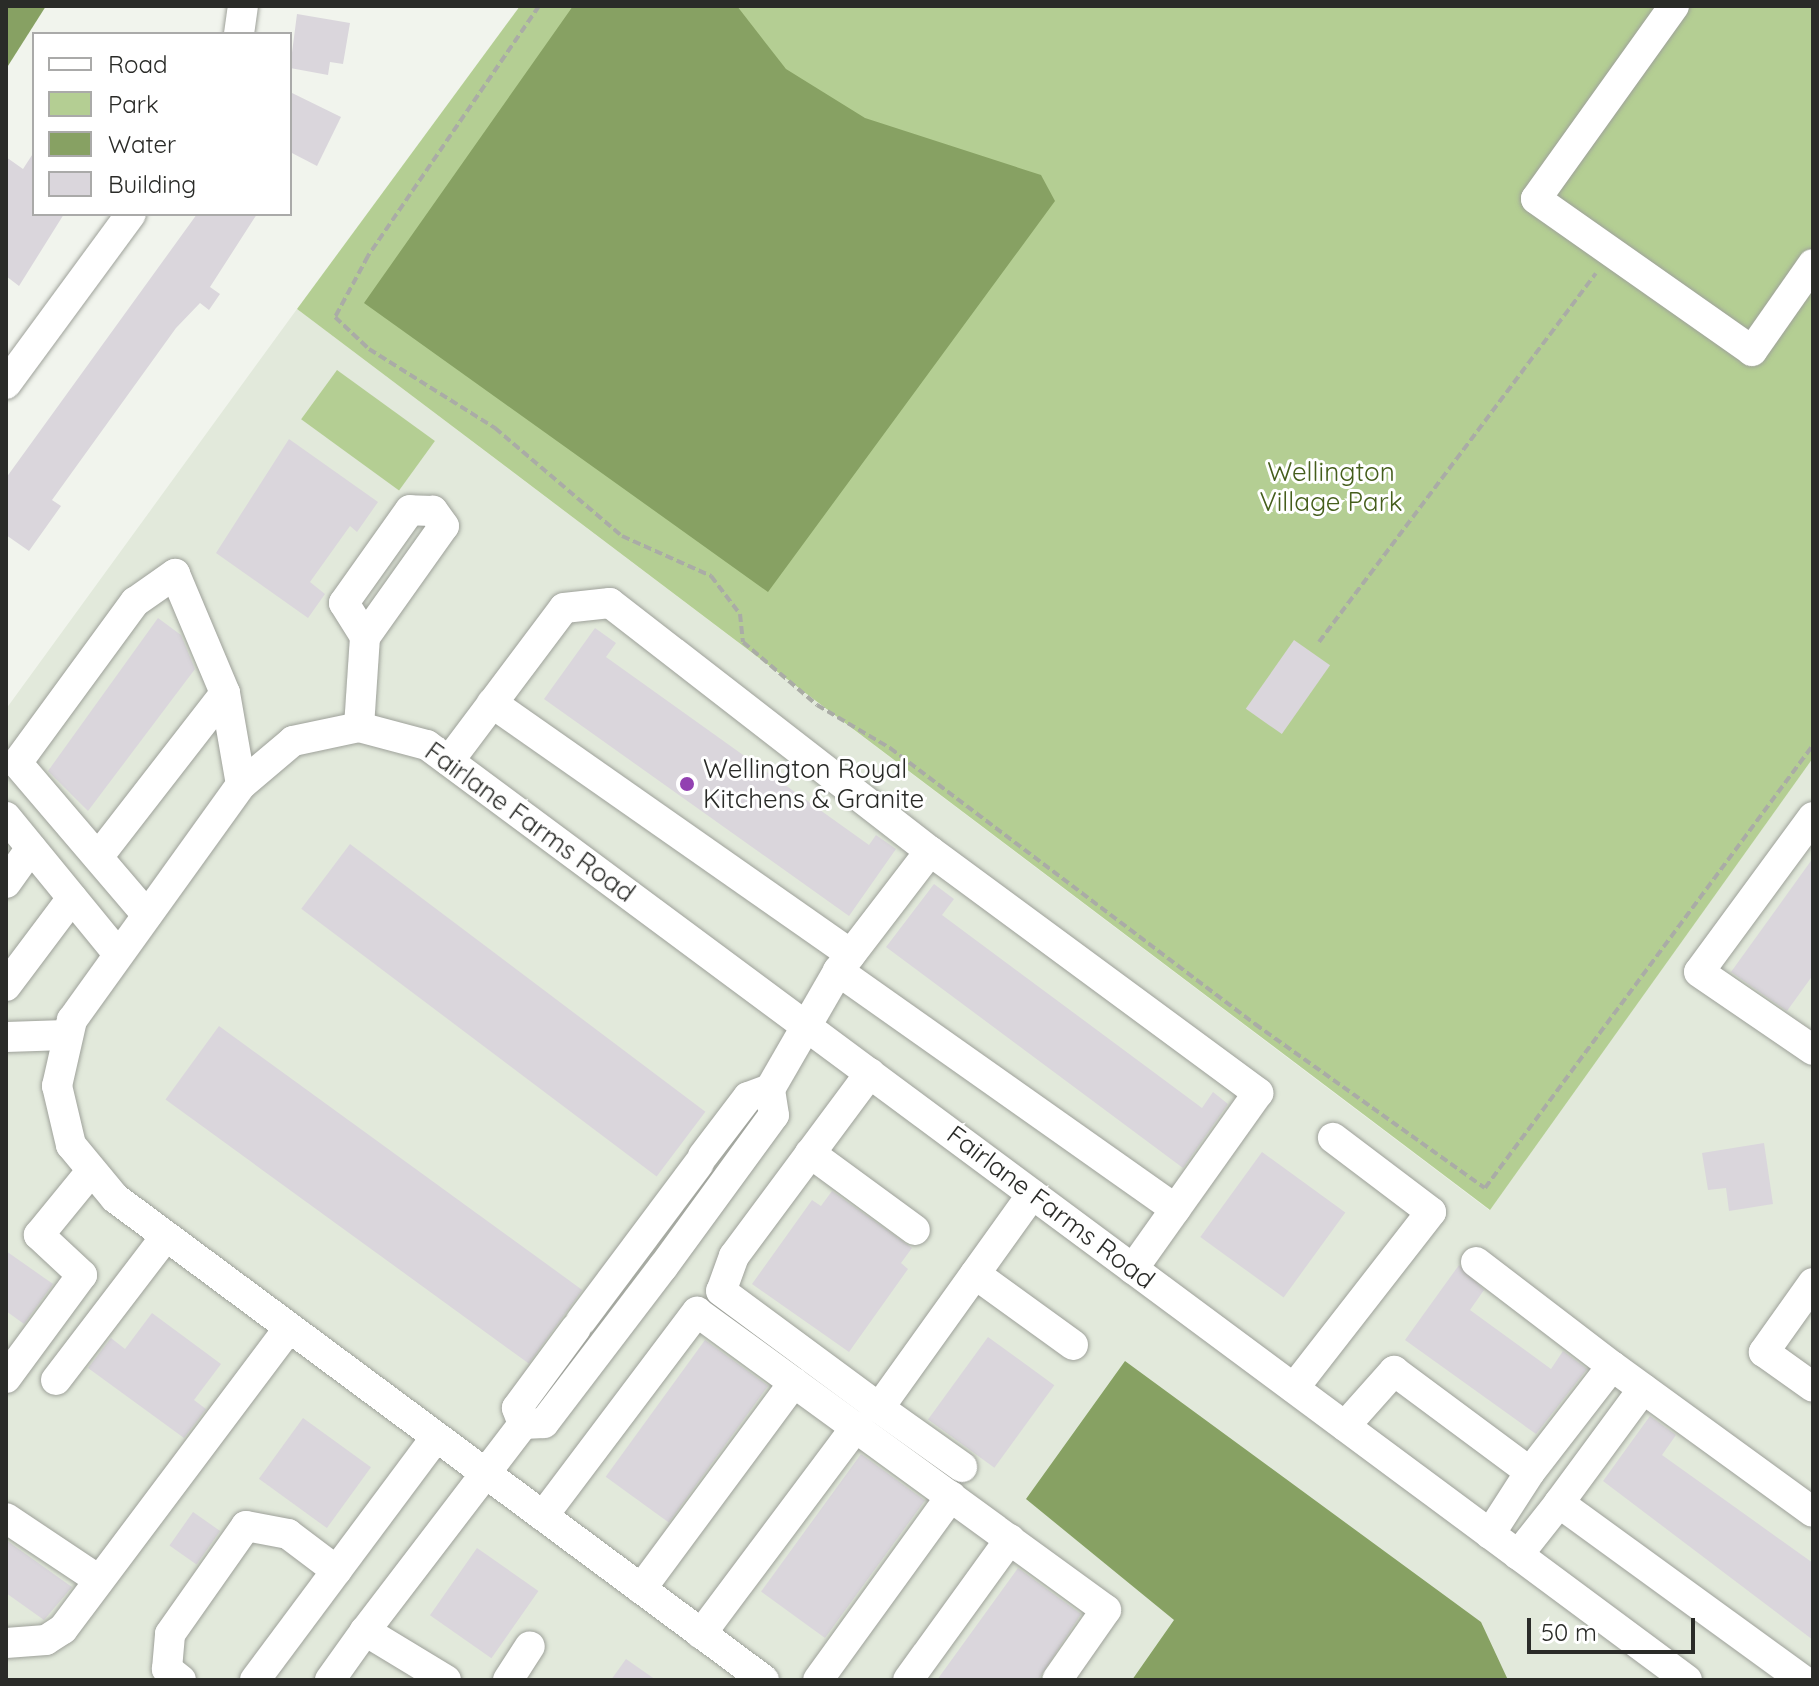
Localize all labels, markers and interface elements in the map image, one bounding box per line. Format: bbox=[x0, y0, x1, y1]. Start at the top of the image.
legend bbox=[32, 32, 292, 216]
text: Road bbox=[108, 49, 168, 79]
text: Park bbox=[108, 89, 159, 119]
text: Water bbox=[108, 129, 176, 159]
text: Building bbox=[108, 169, 196, 199]
park label: Wellington Village Park bbox=[1259, 456, 1403, 518]
street label: Fairlane Farms Road bbox=[419, 735, 641, 909]
place label: Wellington Royal Kitchens & Granite bbox=[703, 753, 924, 814]
marker: Wellington Royal Kitchens & Granite bbox=[678, 775, 696, 793]
street label: Fairlane Farms Road bbox=[941, 1119, 1161, 1295]
scale bar bbox=[1531, 1602, 1699, 1652]
text: 50 m bbox=[1541, 1617, 1597, 1647]

